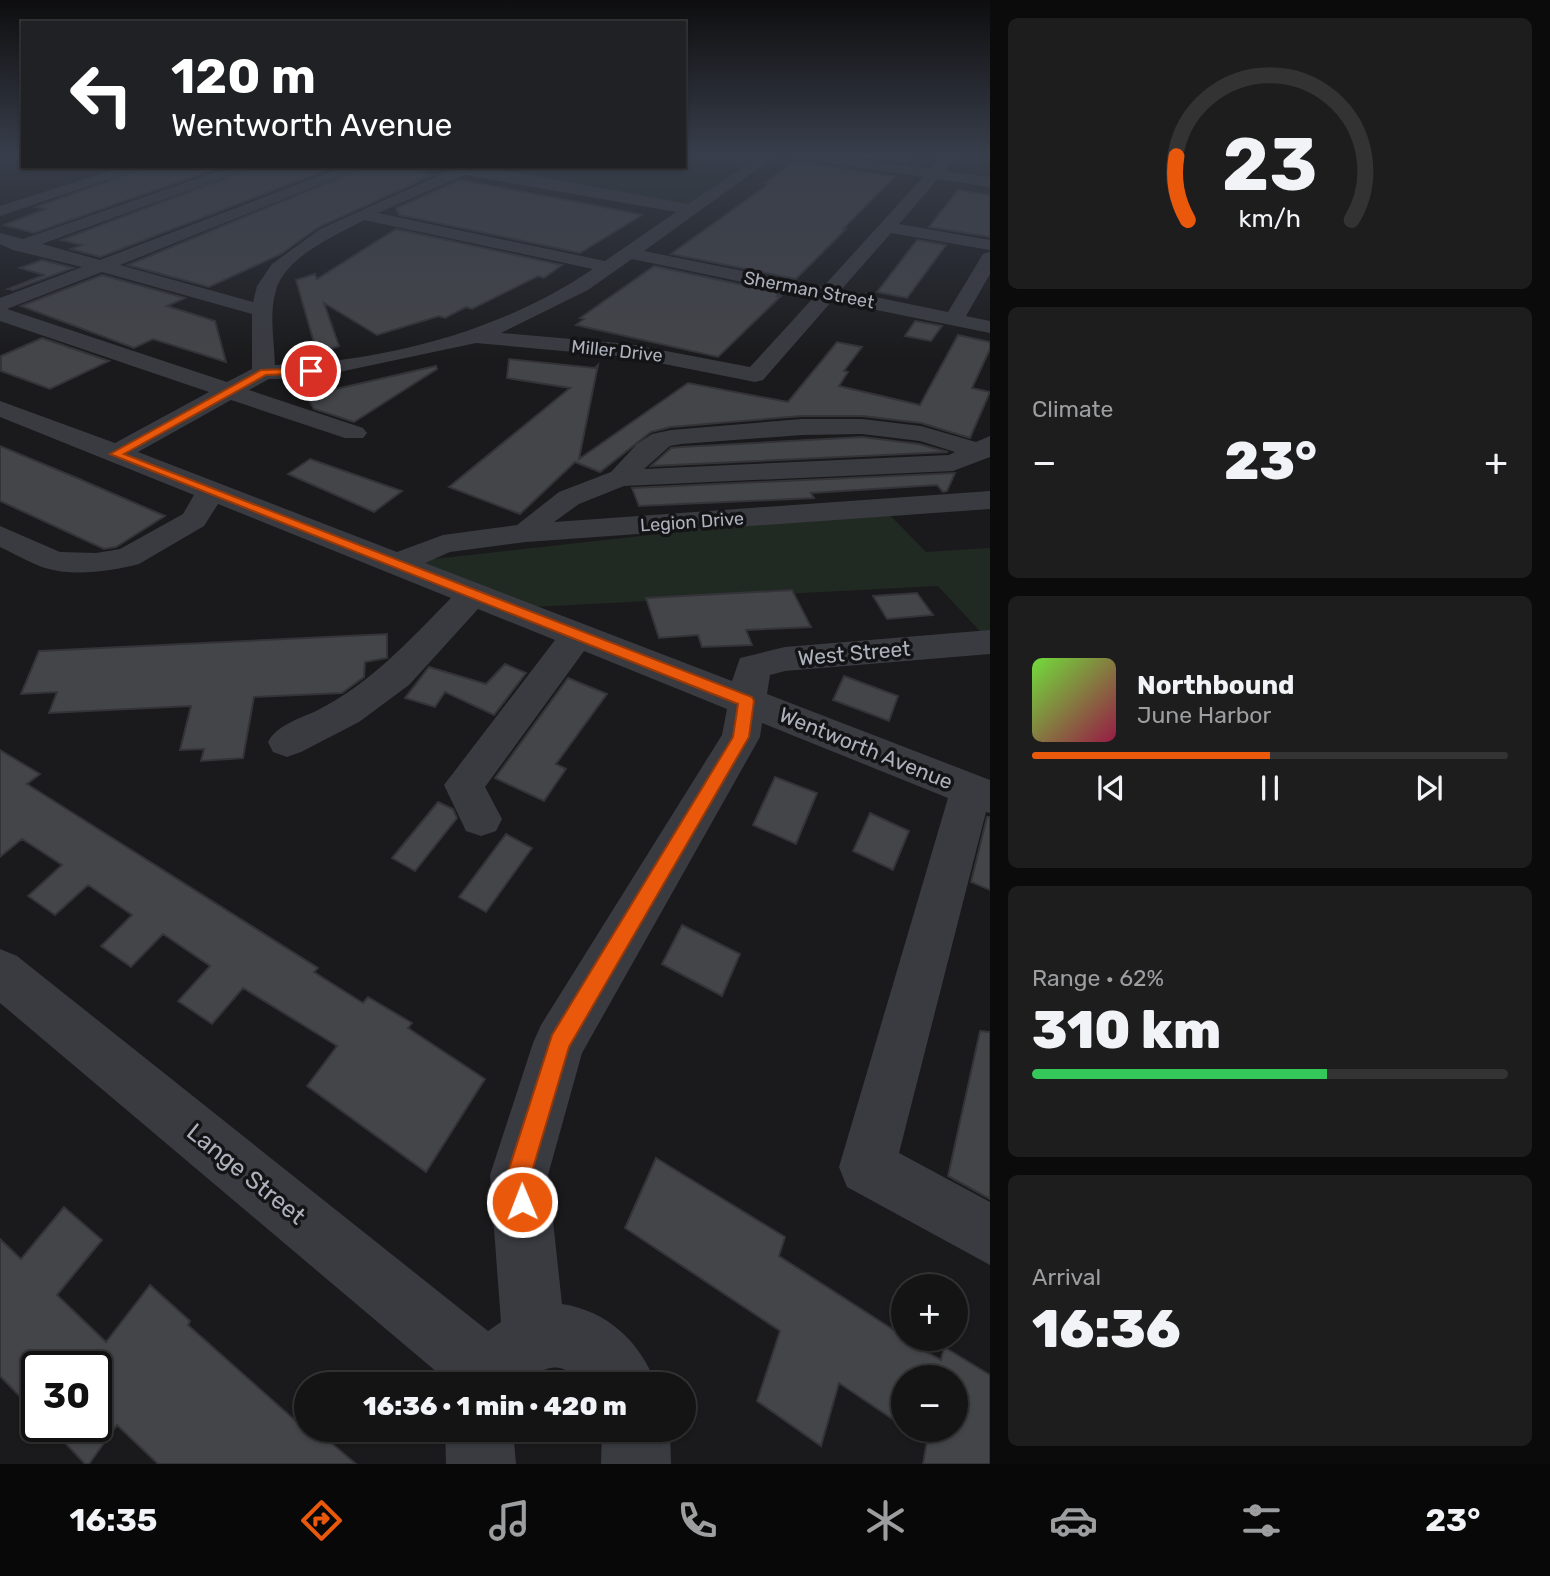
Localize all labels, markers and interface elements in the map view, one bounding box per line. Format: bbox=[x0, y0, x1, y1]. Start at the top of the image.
text: 120 m bbox=[171, 47, 316, 105]
icon: left bbox=[56, 49, 147, 140]
text: Wentworth Avenue bbox=[171, 106, 452, 144]
text: 23 bbox=[1222, 122, 1318, 208]
text: km/h bbox=[1239, 203, 1301, 232]
street label: Sherman Street bbox=[742, 267, 876, 313]
street label: Miller Drive bbox=[570, 335, 664, 367]
pin bbox=[281, 341, 341, 401]
icon: arrive bbox=[292, 352, 330, 390]
text: Climate bbox=[1032, 395, 1113, 423]
text: 23° bbox=[1224, 430, 1317, 492]
text: − bbox=[1032, 439, 1057, 485]
text: + bbox=[1484, 439, 1508, 485]
street label: Legion Drive bbox=[639, 507, 745, 537]
street label: West Street bbox=[797, 636, 911, 670]
text: Northbound bbox=[1137, 670, 1295, 701]
text: June Harbor bbox=[1137, 701, 1271, 729]
street label: Wentworth Avenue bbox=[776, 702, 956, 794]
icon: previous bbox=[1092, 769, 1130, 807]
icon: pause bbox=[1251, 769, 1289, 807]
icon: next bbox=[1410, 769, 1448, 807]
text: Range · 62% bbox=[1032, 964, 1164, 992]
text: 310 km bbox=[1032, 999, 1221, 1061]
street label: Lange Street bbox=[181, 1118, 311, 1230]
position arrow bbox=[485, 1165, 559, 1239]
text: Arrival bbox=[1032, 1263, 1101, 1291]
map controls bbox=[891, 1274, 968, 1442]
button: + bbox=[891, 1274, 968, 1351]
text: 16:36 bbox=[1032, 1298, 1181, 1360]
speed limit sign: 30 bbox=[21, 1351, 112, 1442]
button: − bbox=[891, 1365, 968, 1442]
text: 16:36 · 1 min · 420 m bbox=[363, 1391, 627, 1422]
icon: directions bbox=[297, 1496, 346, 1545]
icon: music bbox=[485, 1496, 534, 1545]
icon: phone bbox=[673, 1496, 722, 1545]
icon: climate bbox=[861, 1496, 910, 1545]
icon: car bbox=[1049, 1496, 1098, 1545]
icon: filters bbox=[1237, 1496, 1286, 1545]
text: 16:35 bbox=[70, 1501, 157, 1539]
text: 23° bbox=[1425, 1501, 1480, 1539]

